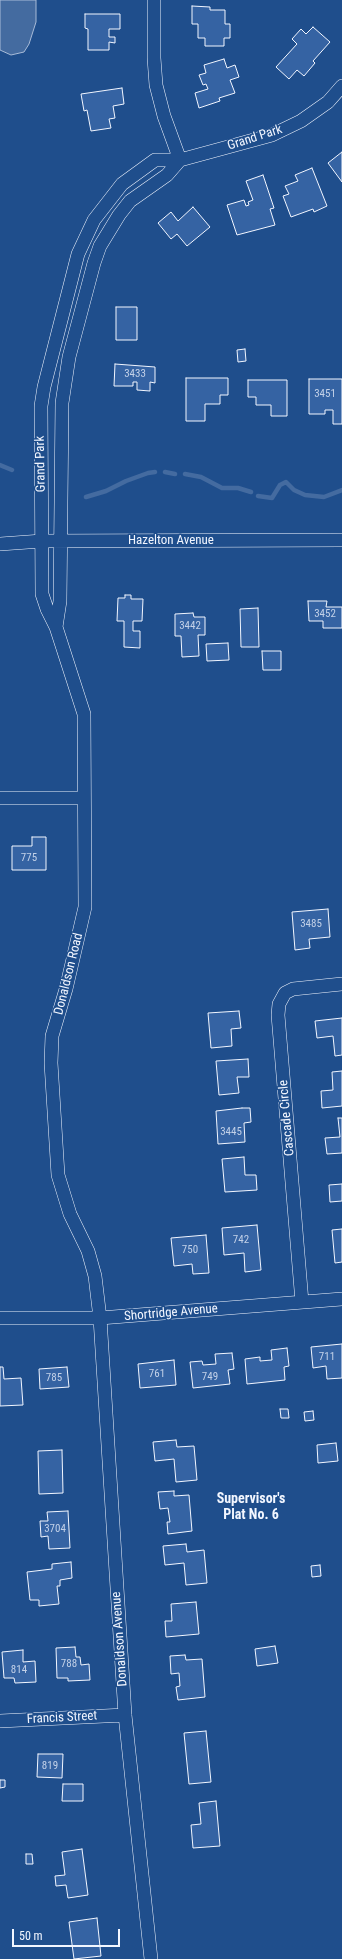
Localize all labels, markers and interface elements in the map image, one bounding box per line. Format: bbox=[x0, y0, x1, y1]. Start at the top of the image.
street label: Grand Park bbox=[226, 122, 284, 154]
house number: 3433 bbox=[124, 367, 146, 381]
house number: 3451 bbox=[314, 387, 336, 401]
street label: Grand Park bbox=[33, 436, 49, 492]
street label: Hazelton Avenue bbox=[128, 533, 214, 549]
house number: 3452 bbox=[314, 607, 336, 621]
house number: 3442 bbox=[179, 619, 201, 633]
house number: 775 bbox=[21, 851, 37, 865]
house number: 3485 bbox=[300, 917, 322, 931]
street label: Donaldson Road bbox=[51, 931, 87, 1017]
street label: Cascade Circle bbox=[276, 1079, 298, 1157]
house number: 3445 bbox=[220, 1125, 242, 1139]
house number: 742 bbox=[233, 1233, 249, 1247]
house number: 750 bbox=[182, 1243, 198, 1257]
street label: Shortridge Avenue bbox=[124, 1301, 218, 1325]
house number: 711 bbox=[319, 1350, 335, 1364]
house number: 761 bbox=[149, 1367, 165, 1381]
house number: 749 bbox=[202, 1370, 218, 1384]
house number: 785 bbox=[46, 1371, 62, 1385]
district label: Supervisor's Plat No. 6 bbox=[217, 1491, 285, 1524]
house number: 3704 bbox=[44, 1522, 66, 1536]
street label: Donaldson Avenue bbox=[109, 1591, 131, 1687]
house number: 788 bbox=[61, 1657, 77, 1671]
house number: 814 bbox=[11, 1663, 27, 1677]
street label: Francis Street bbox=[26, 1708, 98, 1728]
house number: 819 bbox=[42, 1759, 58, 1773]
scale bar bbox=[14, 1921, 122, 1947]
text: 50 m bbox=[19, 1929, 43, 1943]

